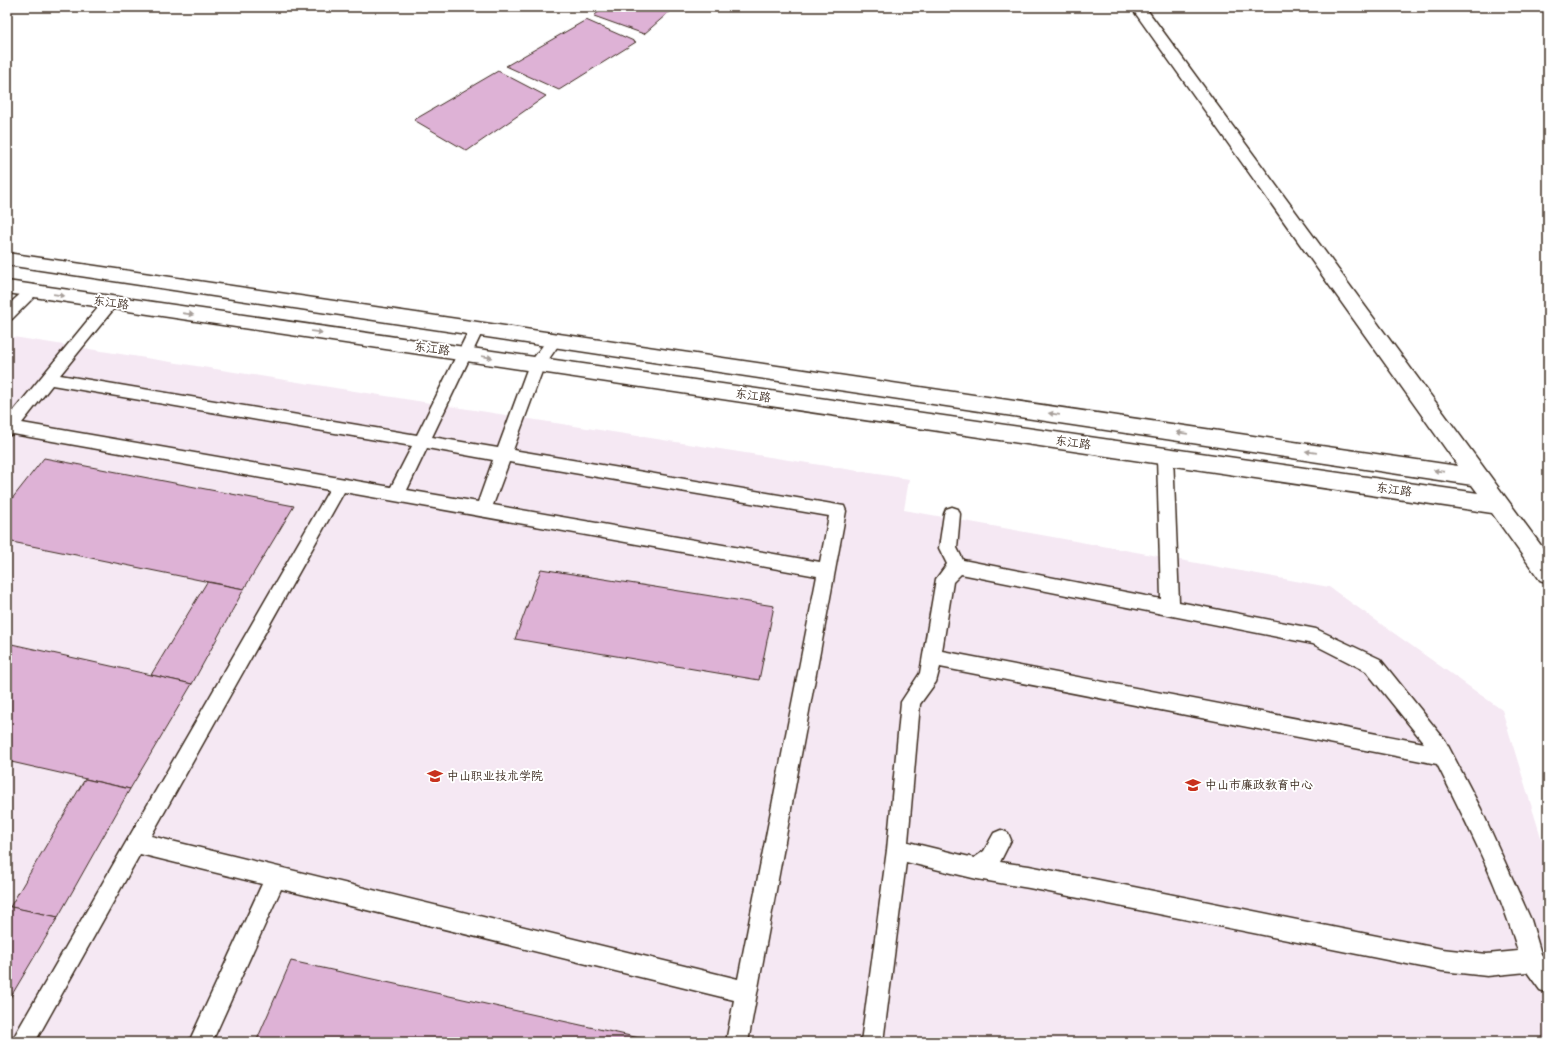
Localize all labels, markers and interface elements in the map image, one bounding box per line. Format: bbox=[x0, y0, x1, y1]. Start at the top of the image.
one-way arrow bbox=[53, 292, 66, 298]
street label: 东江路 bbox=[92, 292, 130, 314]
one-way arrow bbox=[182, 311, 194, 317]
one-way arrow bbox=[311, 329, 323, 335]
street label: 东江路 bbox=[413, 338, 451, 360]
one-way arrow bbox=[481, 354, 493, 360]
street label: 东江路 bbox=[734, 385, 772, 407]
one-way arrow bbox=[1047, 411, 1060, 417]
one-way arrow bbox=[1176, 430, 1188, 436]
street label: 东江路 bbox=[1054, 432, 1092, 454]
one-way arrow bbox=[1305, 449, 1317, 455]
one-way arrow bbox=[1433, 468, 1445, 474]
street label: 东江路 bbox=[1375, 479, 1413, 501]
school or university icon: 中山职业技术学院 bbox=[426, 767, 444, 785]
place label: 中山职业技术学院 bbox=[447, 768, 543, 785]
school or university icon: 中山市廉政教育中心 bbox=[1184, 776, 1202, 794]
place label: 中山市廉政教育中心 bbox=[1205, 777, 1313, 794]

